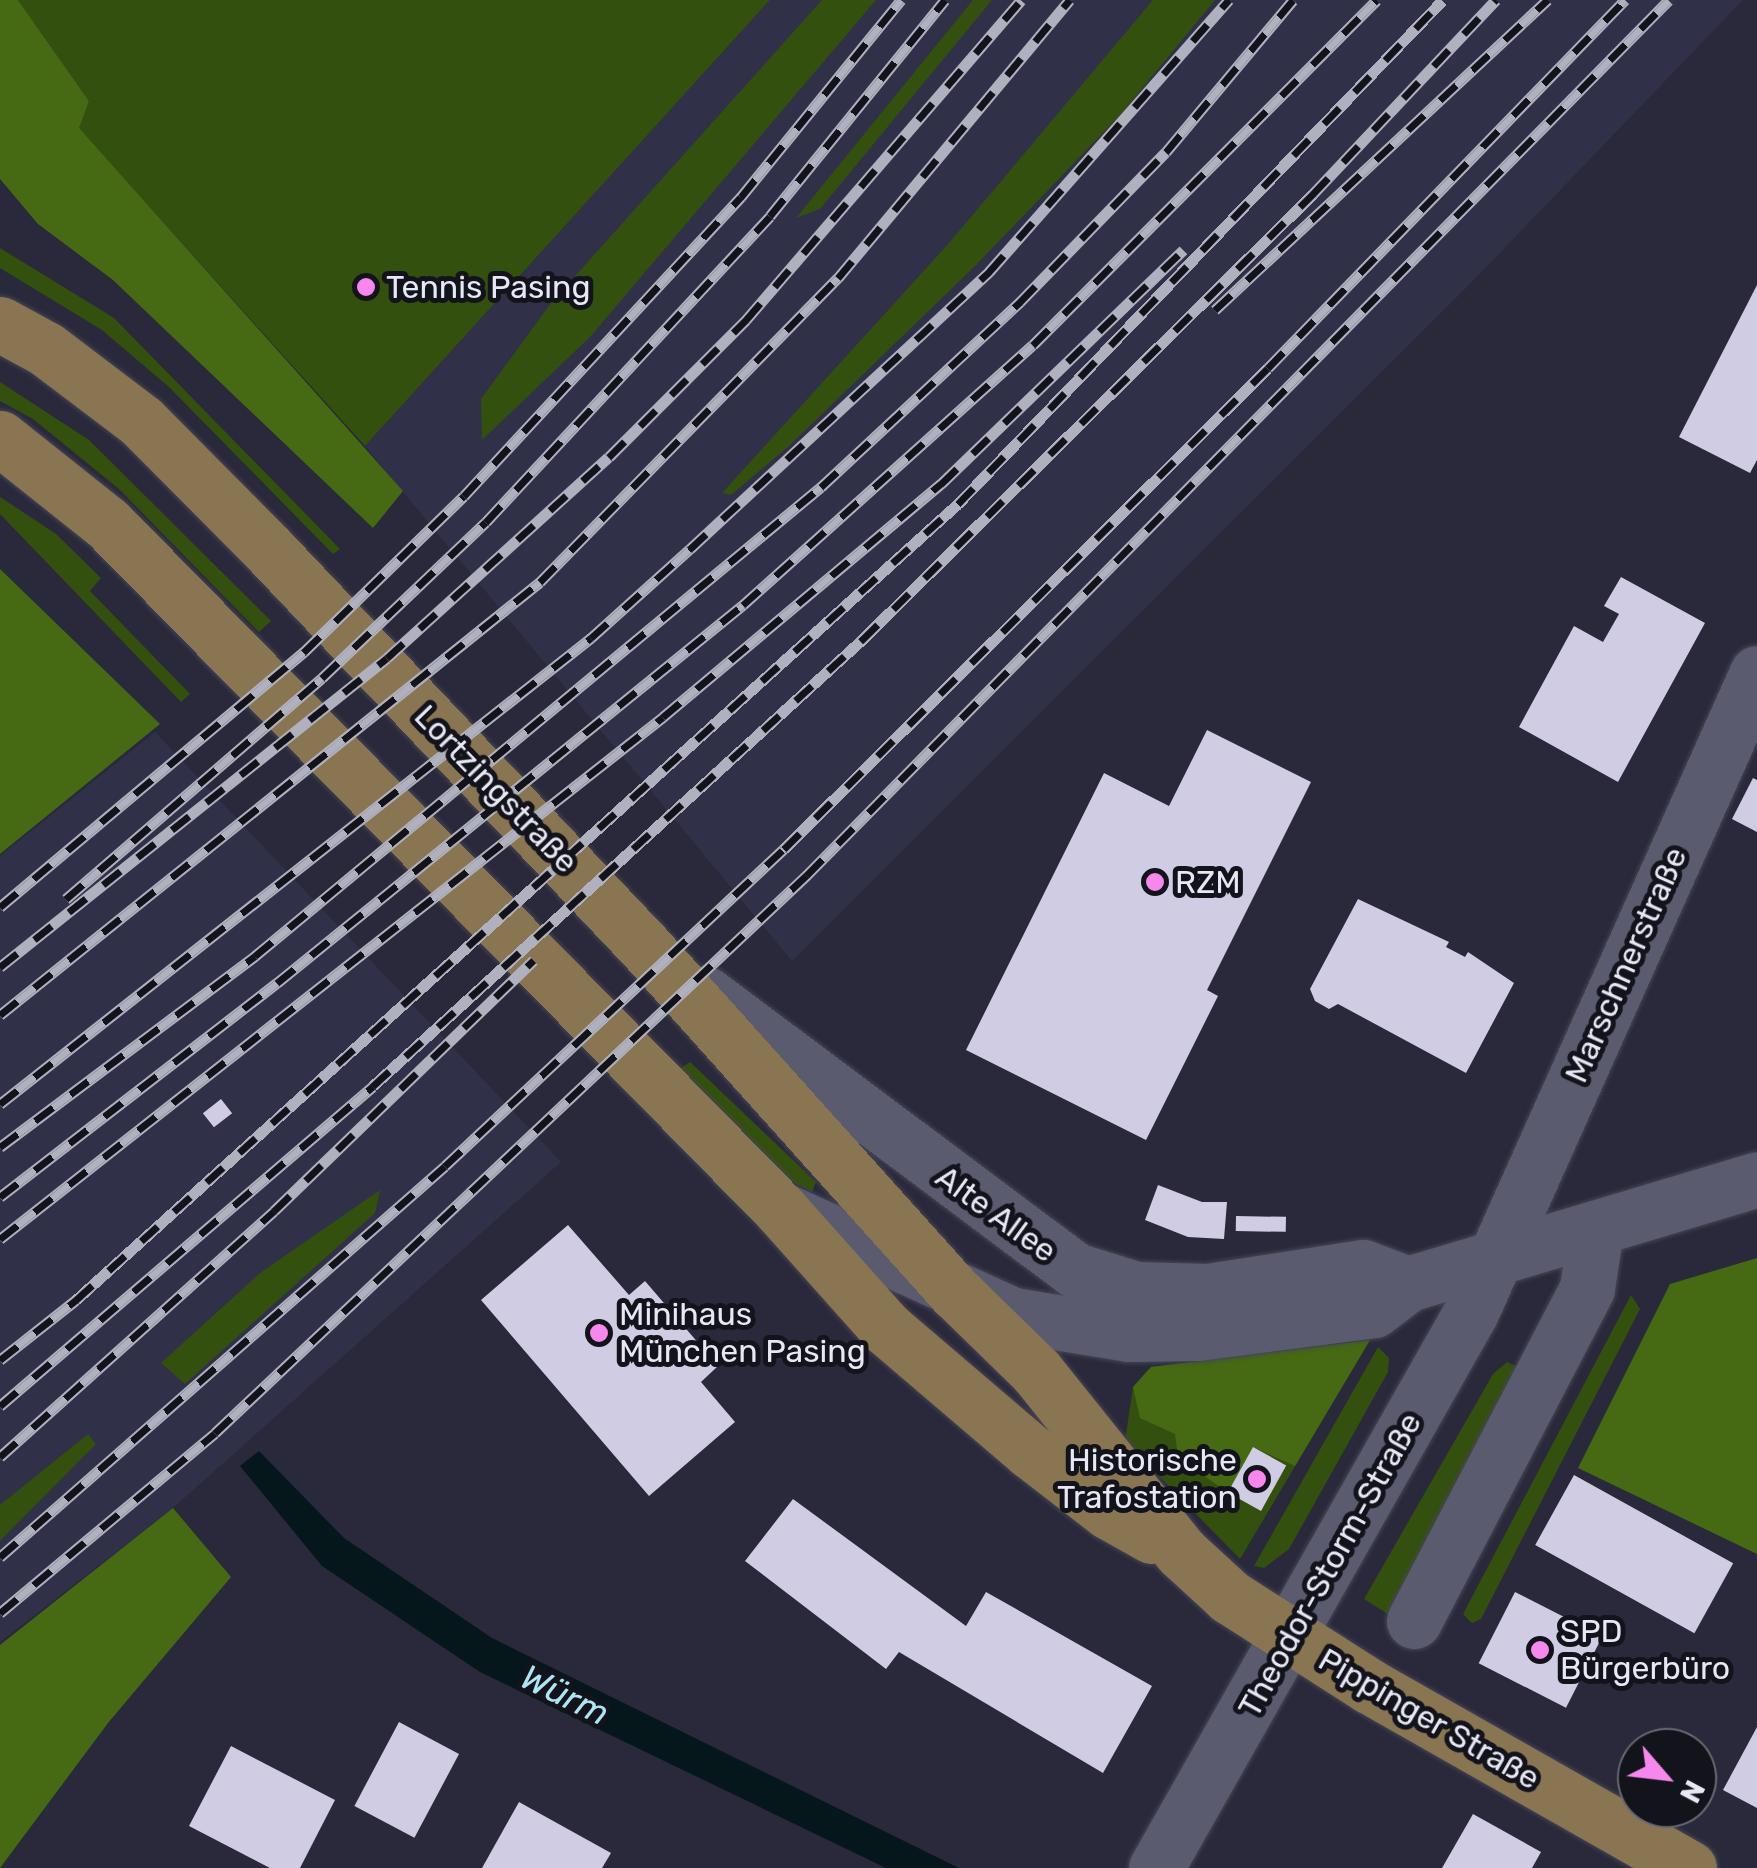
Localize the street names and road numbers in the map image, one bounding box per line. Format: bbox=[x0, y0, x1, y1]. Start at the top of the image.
street label: Lortzingstraße bbox=[406, 697, 586, 881]
street label: Marschnerstraße bbox=[1557, 841, 1695, 1089]
street label: Alte Allee bbox=[928, 1157, 1064, 1271]
street label: Theodor-Storm-Straße bbox=[1230, 1406, 1430, 1724]
street label: Pippinger Straße bbox=[1311, 1640, 1547, 1798]

